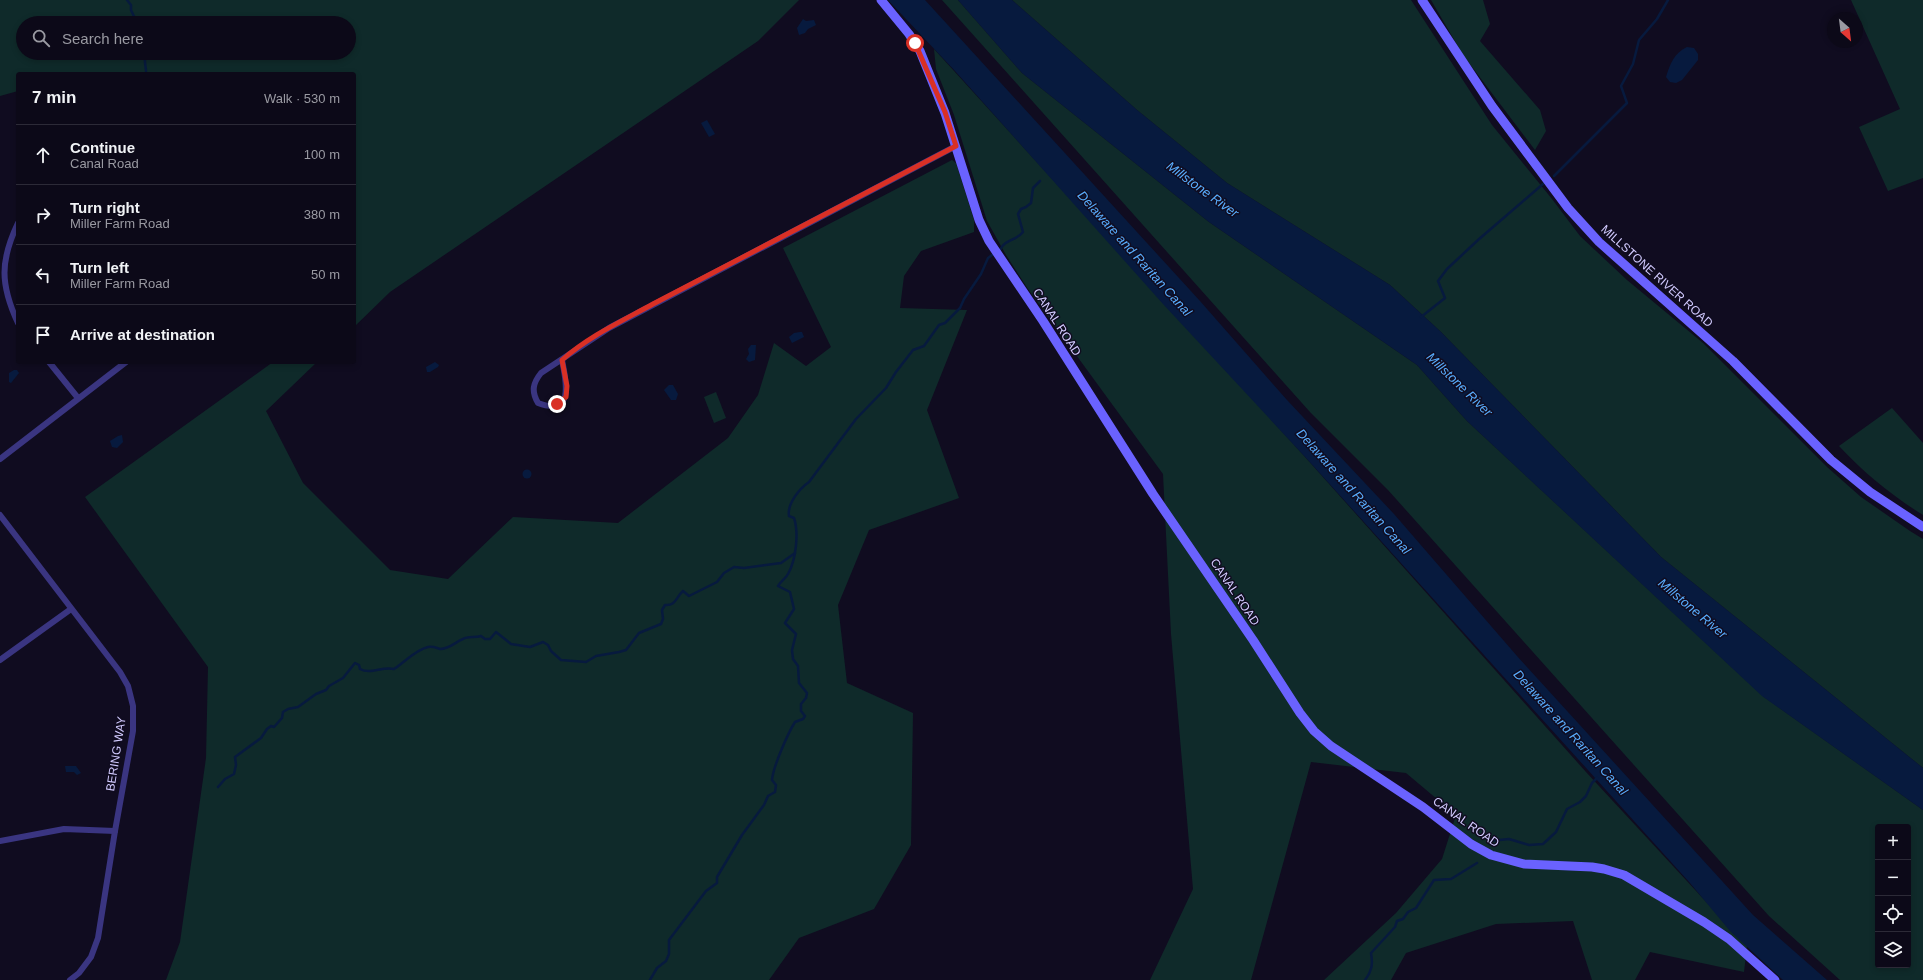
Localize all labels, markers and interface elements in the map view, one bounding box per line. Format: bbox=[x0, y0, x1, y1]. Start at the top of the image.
north arrow bbox=[1827, 12, 1863, 48]
search box bbox=[16, 16, 356, 60]
icon: search bbox=[30, 27, 52, 49]
text: Search here bbox=[62, 30, 144, 47]
route start bbox=[906, 34, 924, 52]
text: 7 min bbox=[32, 88, 76, 107]
text: Walk · 530 m bbox=[264, 91, 340, 106]
text: Continue bbox=[70, 139, 135, 156]
icon: ahead bbox=[32, 144, 54, 166]
text: 100 m bbox=[304, 147, 340, 162]
text: Canal Road bbox=[70, 156, 139, 171]
water label: Millstone River bbox=[1164, 158, 1242, 221]
water label: Delaware and Raritan Canal bbox=[1074, 188, 1196, 320]
text: Turn right bbox=[70, 199, 140, 216]
icon: right bbox=[32, 204, 54, 226]
text: 380 m bbox=[304, 207, 340, 222]
text: Miller Farm Road bbox=[70, 216, 170, 231]
street label: MILLSTONE RIVER ROAD bbox=[1598, 222, 1716, 330]
text: Turn left bbox=[70, 259, 129, 276]
icon: left bbox=[32, 264, 54, 286]
text: 50 m bbox=[311, 267, 340, 282]
text: Miller Farm Road bbox=[70, 276, 170, 291]
street label: CANAL ROAD bbox=[1030, 286, 1084, 359]
icon: arrive bbox=[32, 324, 54, 346]
text: Arrive at destination bbox=[70, 326, 215, 343]
water label: Millstone River bbox=[1424, 349, 1496, 420]
route end bbox=[548, 395, 566, 413]
water label: Delaware and Raritan Canal bbox=[1293, 426, 1415, 558]
street label: CANAL ROAD bbox=[1208, 556, 1263, 628]
water label: Millstone River bbox=[1655, 575, 1731, 642]
water label: Delaware and Raritan Canal bbox=[1510, 667, 1632, 799]
street label: BERING WAY bbox=[103, 716, 129, 792]
street label: CANAL ROAD bbox=[1430, 794, 1502, 850]
map controls bbox=[1875, 824, 1911, 968]
button: + bbox=[1875, 824, 1911, 860]
button: − bbox=[1875, 860, 1911, 896]
button: locate bbox=[1875, 896, 1911, 932]
button: layers bbox=[1875, 932, 1911, 968]

